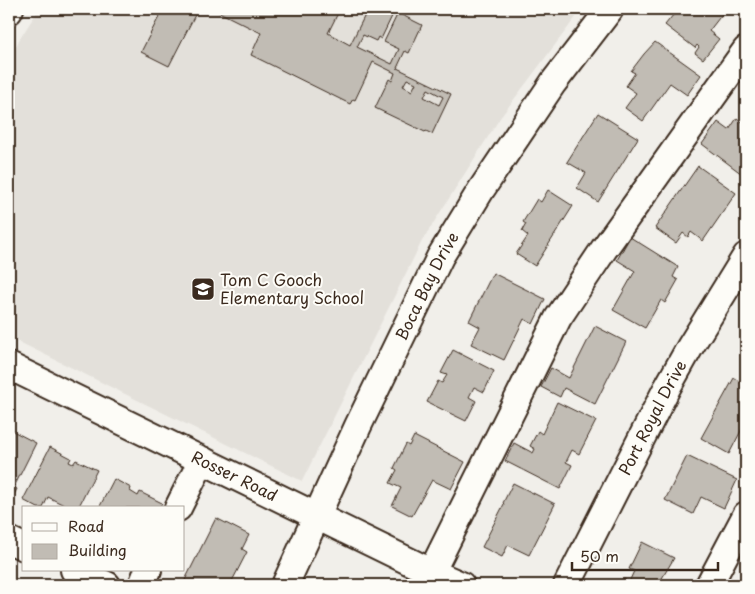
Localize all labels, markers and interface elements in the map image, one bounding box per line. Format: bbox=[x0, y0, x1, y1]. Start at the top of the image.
street label: Boca Bay Drive bbox=[388, 227, 464, 344]
place label: Tom C Gooch Elementary School bbox=[220, 267, 364, 309]
school or university icon: Tom C Gooch Elementary School bbox=[190, 276, 216, 302]
street label: Port Royal Drive bbox=[612, 355, 691, 479]
street label: Rosser Road bbox=[188, 444, 282, 506]
legend bbox=[22, 506, 185, 572]
text: Road bbox=[68, 514, 104, 537]
text: Building bbox=[68, 538, 127, 561]
scale bar bbox=[572, 539, 719, 571]
text: 50 m bbox=[580, 544, 619, 567]

